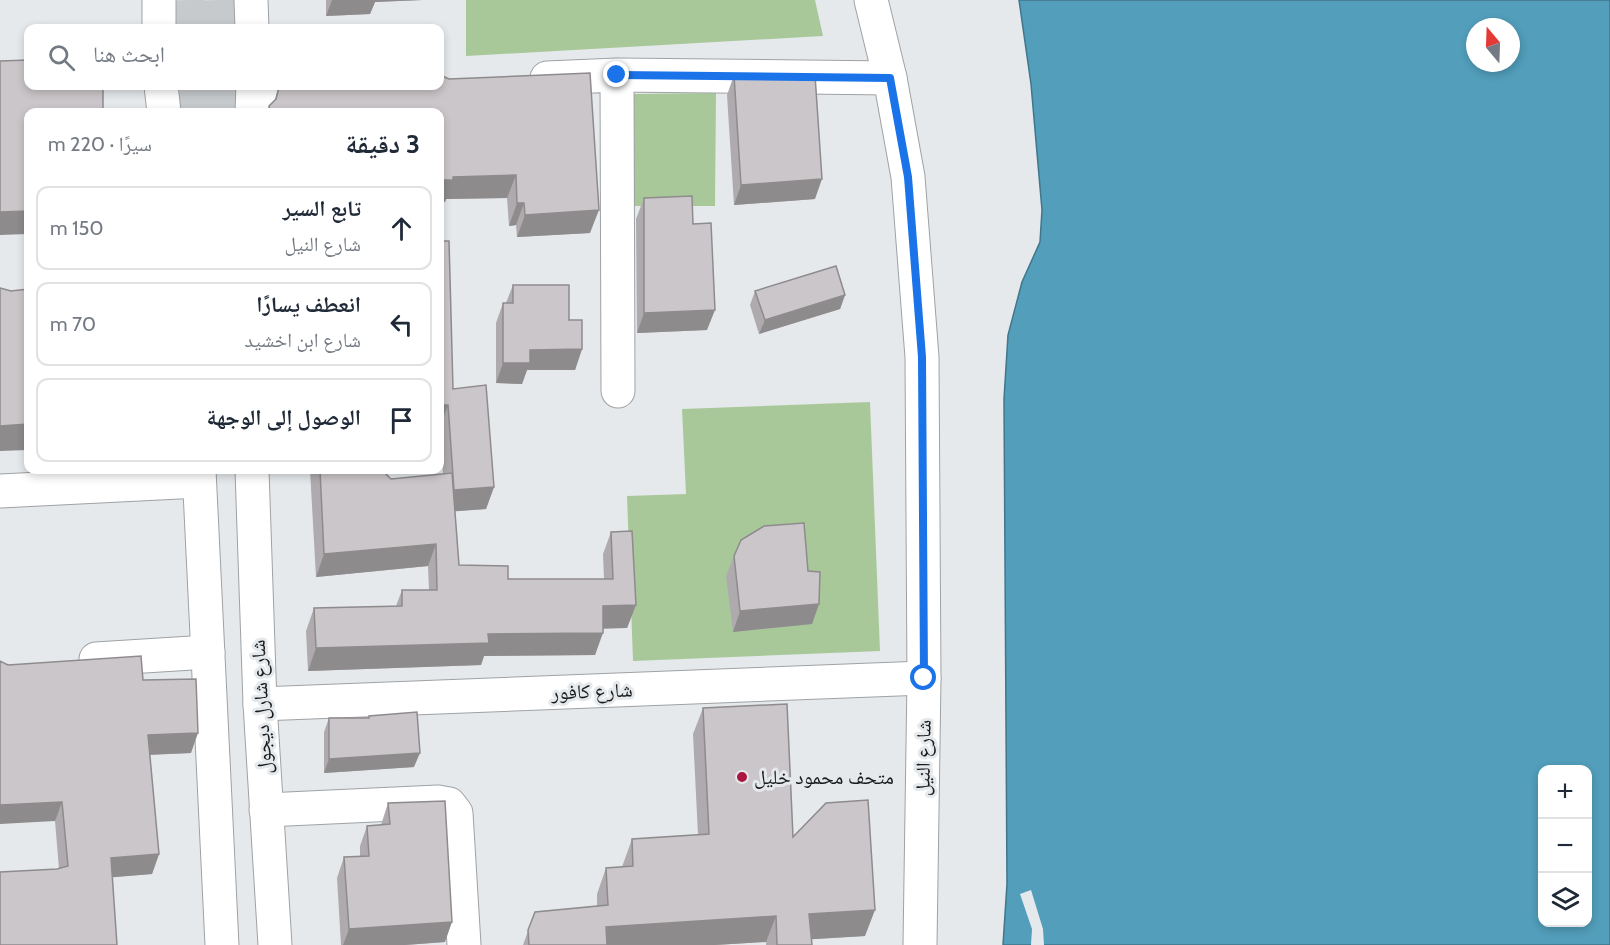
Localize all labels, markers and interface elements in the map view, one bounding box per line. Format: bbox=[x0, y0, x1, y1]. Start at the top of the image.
north arrow bbox=[1466, 18, 1520, 72]
search box bbox=[24, 24, 444, 90]
icon: search bbox=[45, 41, 78, 74]
text: ابحث هنا bbox=[93, 41, 165, 68]
route end bbox=[603, 61, 629, 87]
text: 3 دقيقة bbox=[346, 128, 420, 160]
text: سيرًا · 220 m bbox=[48, 132, 152, 156]
text: تابع السير bbox=[283, 195, 361, 222]
icon: ahead bbox=[385, 212, 418, 245]
text: 150 m bbox=[50, 216, 103, 240]
text: شارع النيل bbox=[285, 232, 361, 256]
text: انعطف يسارًا bbox=[256, 291, 361, 318]
icon: left bbox=[385, 308, 418, 341]
text: 70 m bbox=[50, 312, 96, 336]
text: شارع ابن اخشيد bbox=[245, 328, 361, 352]
text: الوصول إلى الوجهة bbox=[206, 404, 361, 431]
icon: arrive bbox=[385, 404, 418, 437]
street label: شارع شارل ديجول bbox=[245, 639, 278, 775]
route start bbox=[910, 664, 936, 690]
street label: شارع كافور bbox=[550, 678, 633, 705]
street label: شارع النيل bbox=[910, 720, 937, 796]
place label: متحف محمود خليل bbox=[754, 765, 894, 789]
map controls bbox=[1538, 765, 1592, 927]
button: + bbox=[1538, 765, 1592, 819]
marker: متحف محمود خليل bbox=[735, 770, 749, 784]
button: − bbox=[1538, 819, 1592, 873]
button: layers bbox=[1538, 873, 1592, 927]

